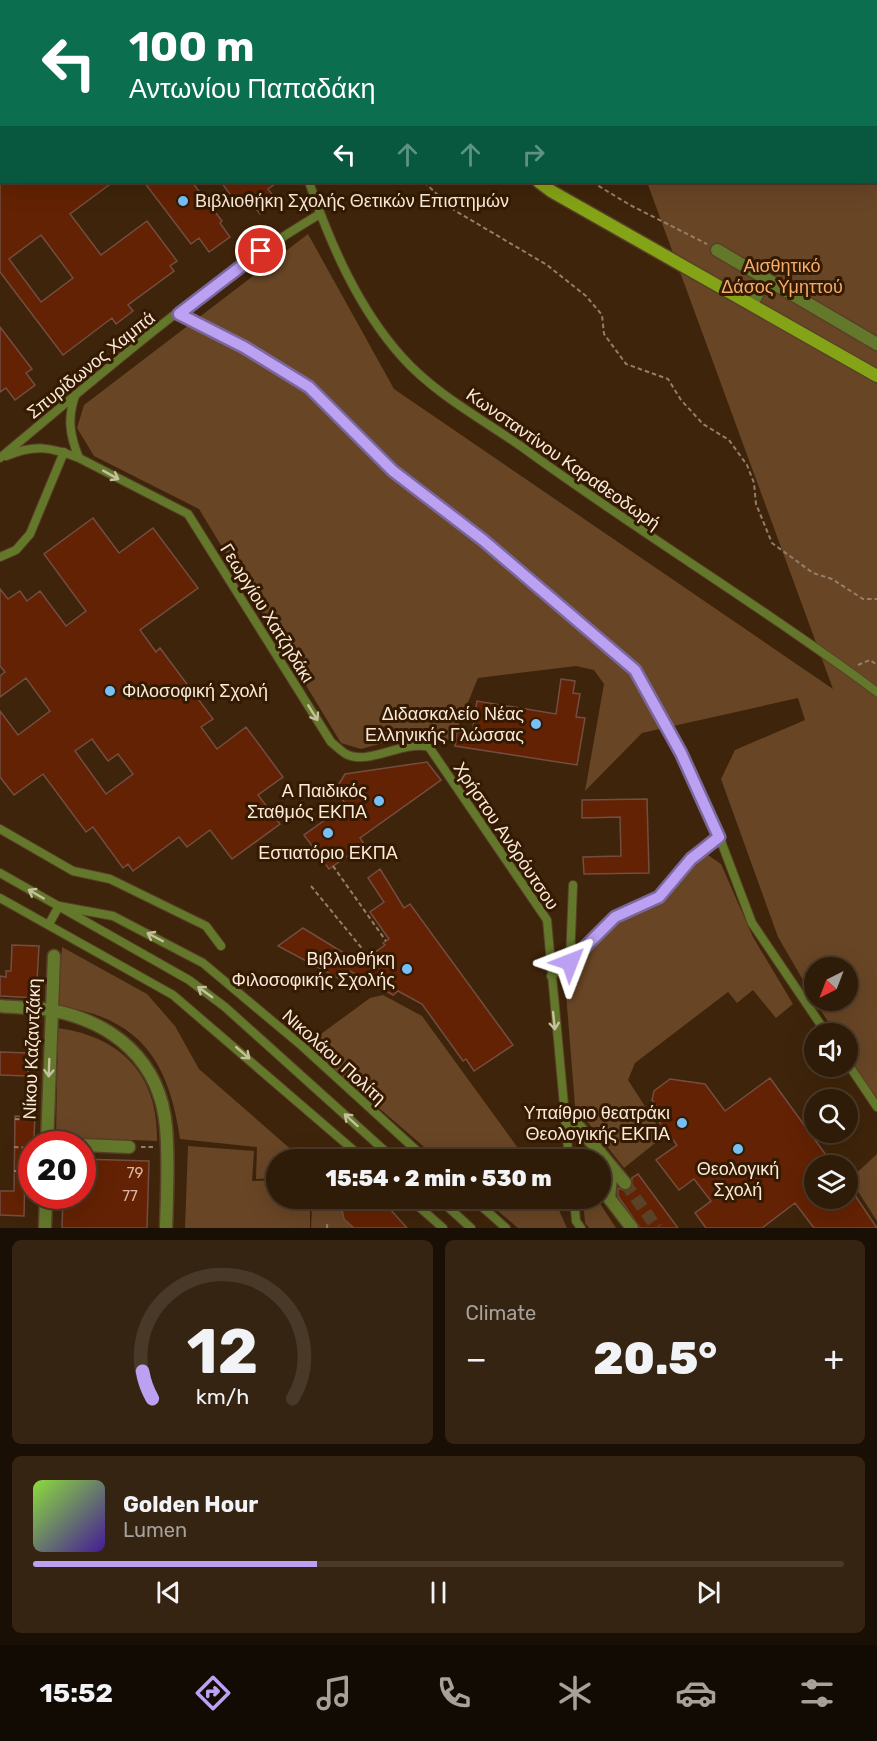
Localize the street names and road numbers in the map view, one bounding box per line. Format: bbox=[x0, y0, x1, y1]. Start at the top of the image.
street label: Σπυρίδωνος Χαμπά bbox=[23, 307, 159, 423]
street label: Κωνσταντίνου Καραθεοδωρή bbox=[462, 384, 664, 534]
street label: Γεωργίου Χατζηδάκι bbox=[215, 539, 319, 687]
street label: Χρήστου Ανδρόυτσου bbox=[448, 758, 564, 914]
street label: Νίκου Καζαντζάκη bbox=[19, 978, 45, 1120]
street label: Νικολάου Πολίτη bbox=[278, 1005, 390, 1109]

